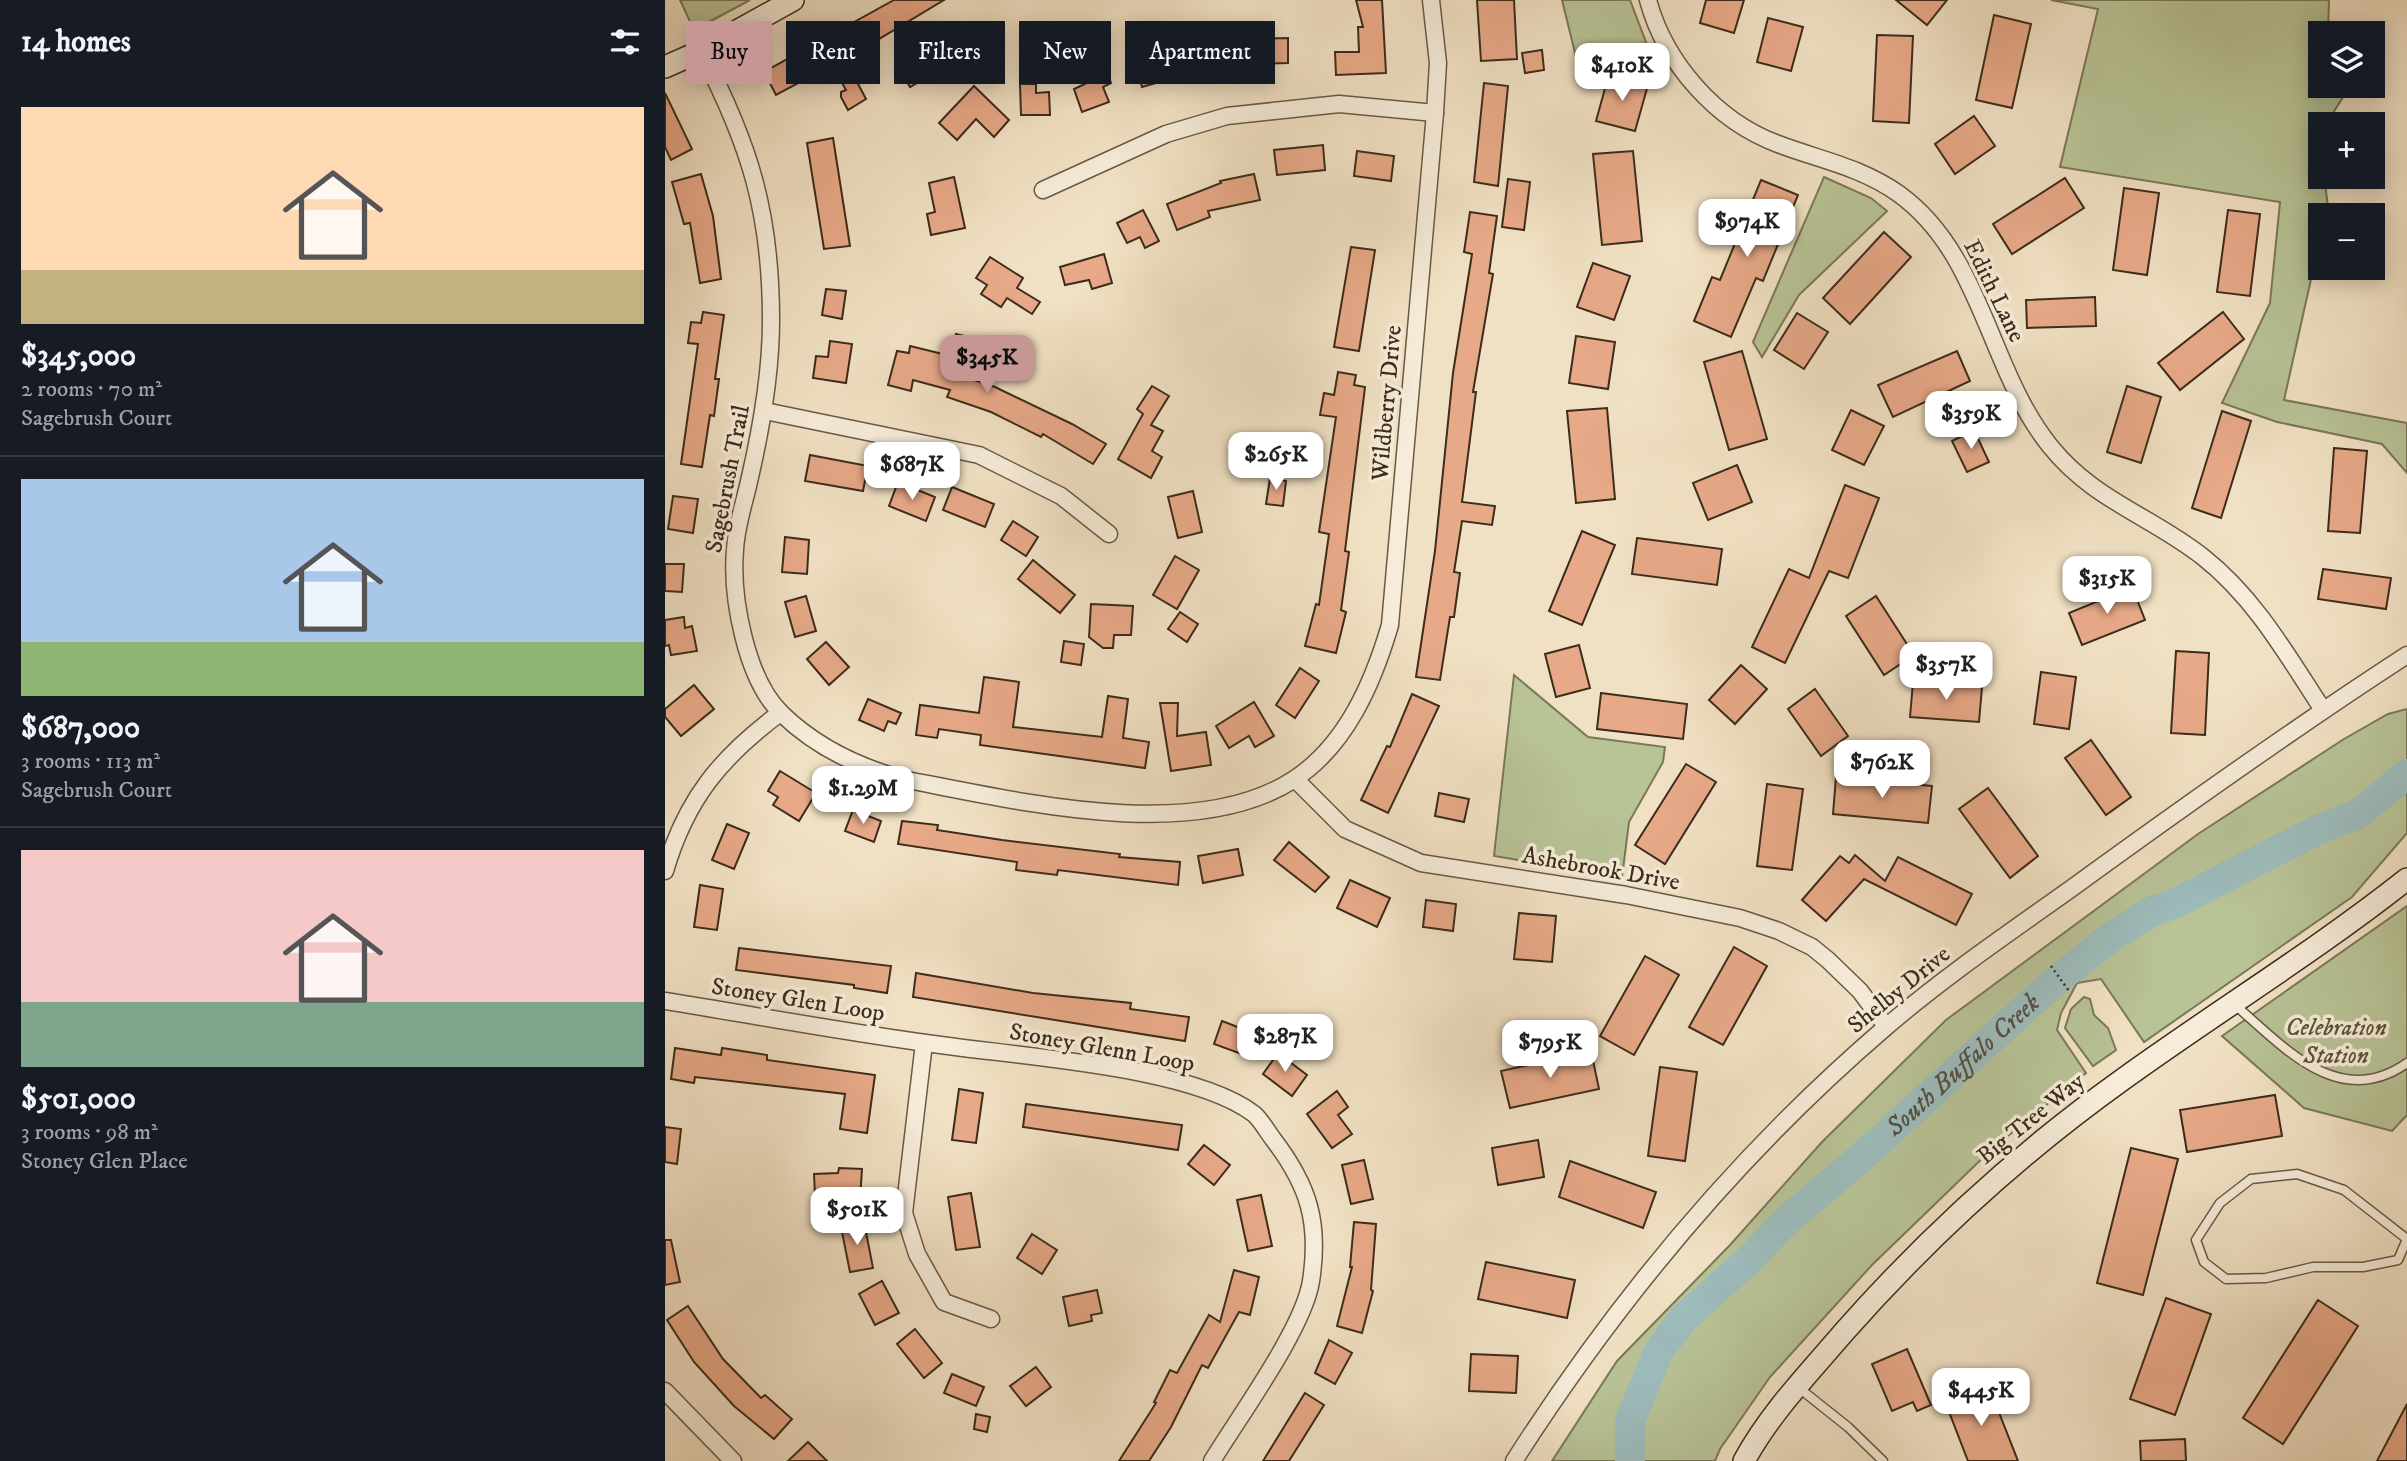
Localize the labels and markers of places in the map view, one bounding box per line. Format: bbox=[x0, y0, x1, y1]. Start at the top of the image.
pin: $410K bbox=[1573, 43, 1671, 103]
pin: $974K bbox=[1698, 200, 1796, 259]
pin: $345K bbox=[938, 336, 1036, 395]
pin: $359K bbox=[1922, 392, 2020, 451]
pin: $265K bbox=[1227, 433, 1325, 492]
pin: $687K bbox=[863, 442, 961, 502]
pin: $315K bbox=[2058, 556, 2156, 616]
pin: $357K bbox=[1897, 642, 1995, 702]
pin: $762K bbox=[1833, 740, 1931, 800]
pin: $1.29M bbox=[806, 766, 920, 826]
pin: $287K bbox=[1236, 1014, 1334, 1074]
pin: $795K bbox=[1501, 1020, 1599, 1080]
pin: $501K bbox=[808, 1188, 906, 1247]
pin: $445K bbox=[1932, 1368, 2030, 1428]

